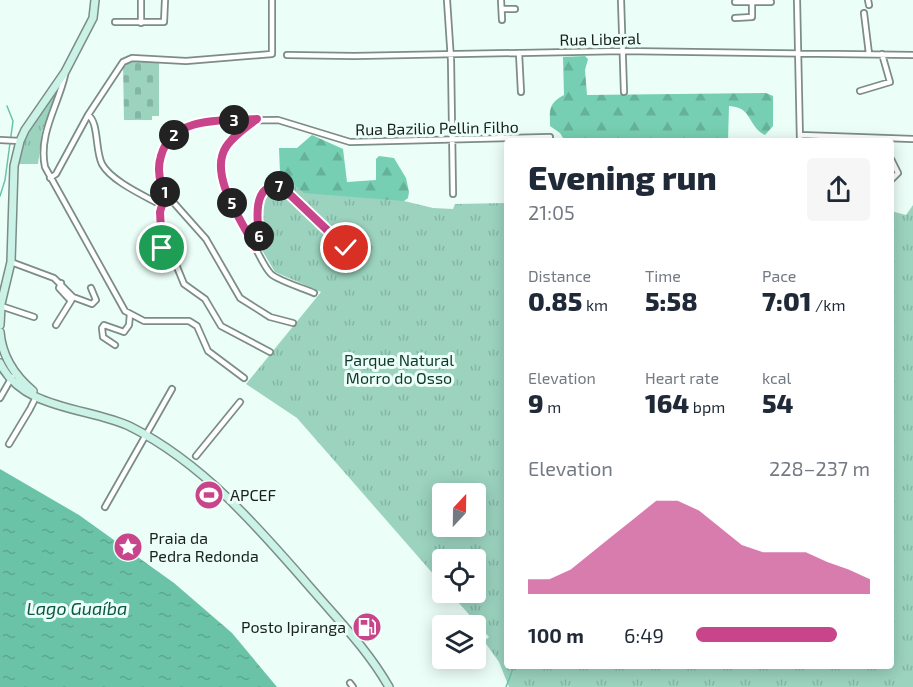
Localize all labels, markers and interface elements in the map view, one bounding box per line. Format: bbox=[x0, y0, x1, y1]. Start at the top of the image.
street label: Rua Liberal bbox=[559, 28, 641, 49]
pin: 3 bbox=[219, 105, 249, 135]
text: 3 bbox=[229, 110, 239, 129]
street label: Rua Bazilio Pellin Filho bbox=[355, 117, 519, 138]
pin: 2 bbox=[159, 120, 189, 150]
text: 2 bbox=[169, 125, 179, 144]
text: Evening run bbox=[528, 157, 717, 197]
button: share bbox=[807, 158, 870, 221]
pin: 7 bbox=[264, 171, 294, 201]
text: 7 bbox=[275, 176, 283, 195]
pin: 1 bbox=[150, 177, 180, 207]
text: 1 bbox=[162, 182, 168, 201]
pin: 5 bbox=[217, 188, 247, 218]
text: 5 bbox=[228, 193, 236, 212]
text: 21:05 bbox=[528, 200, 575, 224]
pin: 6 bbox=[244, 221, 274, 251]
pin bbox=[136, 222, 187, 273]
pin bbox=[320, 222, 371, 273]
text: 6 bbox=[254, 226, 264, 245]
icon: arrive bbox=[145, 231, 178, 264]
icon: check bbox=[329, 231, 362, 264]
text: Distance bbox=[528, 266, 591, 285]
text: Time bbox=[645, 266, 681, 285]
text: Pace bbox=[762, 266, 796, 285]
text: 0.85 bbox=[528, 285, 582, 316]
text: 5:58 bbox=[645, 285, 698, 316]
text: 7:01 bbox=[762, 285, 811, 316]
text: km bbox=[582, 295, 608, 314]
text: /km bbox=[811, 295, 845, 314]
park label: Parque Natural Morro do Osso bbox=[344, 350, 454, 387]
text: Elevation bbox=[528, 368, 596, 387]
text: Heart rate bbox=[645, 368, 719, 387]
text: kcal bbox=[762, 368, 791, 387]
text: 9 bbox=[528, 387, 544, 418]
text: 164 bbox=[645, 387, 689, 418]
text: 54 bbox=[762, 387, 793, 418]
text: m bbox=[544, 397, 561, 416]
text: bpm bbox=[689, 397, 725, 416]
text: Elevation bbox=[528, 456, 613, 480]
text: 228–237 m bbox=[769, 456, 870, 480]
sports icon: APCEF bbox=[193, 479, 225, 511]
north arrow bbox=[432, 483, 486, 537]
map controls bbox=[432, 483, 486, 669]
place label: APCEF bbox=[230, 485, 276, 504]
place label: Praia da Pedra Redonda bbox=[149, 528, 259, 565]
place icon: Praia da Pedra Redonda bbox=[112, 531, 144, 563]
button: locate bbox=[432, 549, 486, 603]
water label: Lago Guaíba bbox=[27, 597, 127, 619]
fuel station icon: Posto Ipiranga bbox=[351, 611, 383, 643]
button: layers bbox=[432, 615, 486, 669]
place label: Posto Ipiranga bbox=[241, 617, 346, 636]
text: 100 m bbox=[528, 623, 584, 647]
text: 6:49 bbox=[624, 623, 664, 647]

